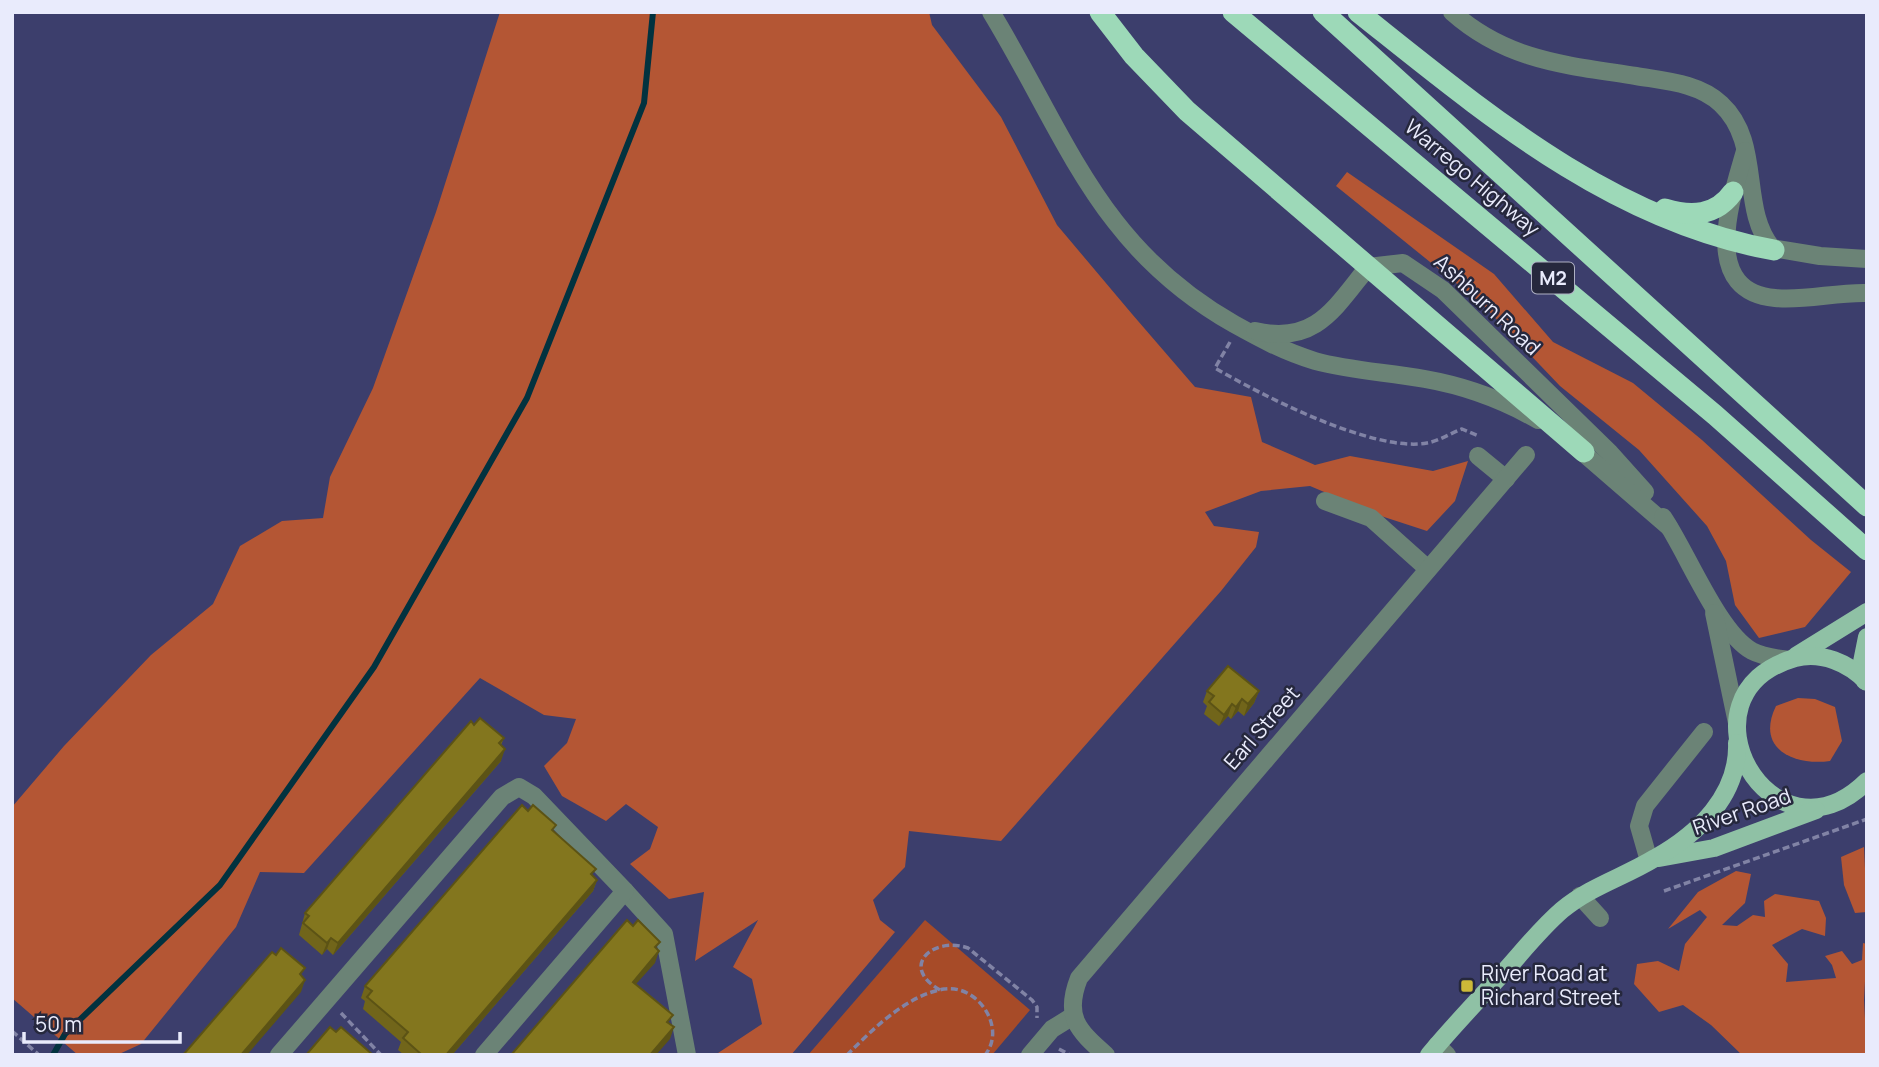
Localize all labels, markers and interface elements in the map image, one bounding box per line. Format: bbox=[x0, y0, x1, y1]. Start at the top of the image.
street label: Warrego Highway bbox=[1399, 112, 1546, 242]
street label: Ashburn Road bbox=[1428, 248, 1547, 361]
road number: M2 bbox=[1532, 262, 1574, 294]
street label: Earl Street bbox=[1217, 680, 1305, 775]
street label: River Road bbox=[1689, 781, 1795, 841]
place label: River Road at Richard Street bbox=[1481, 959, 1621, 1011]
marker: River Road at Richard Street bbox=[1459, 978, 1475, 994]
scale bar bbox=[24, 1000, 180, 1044]
text: 50 m bbox=[35, 1010, 82, 1038]

